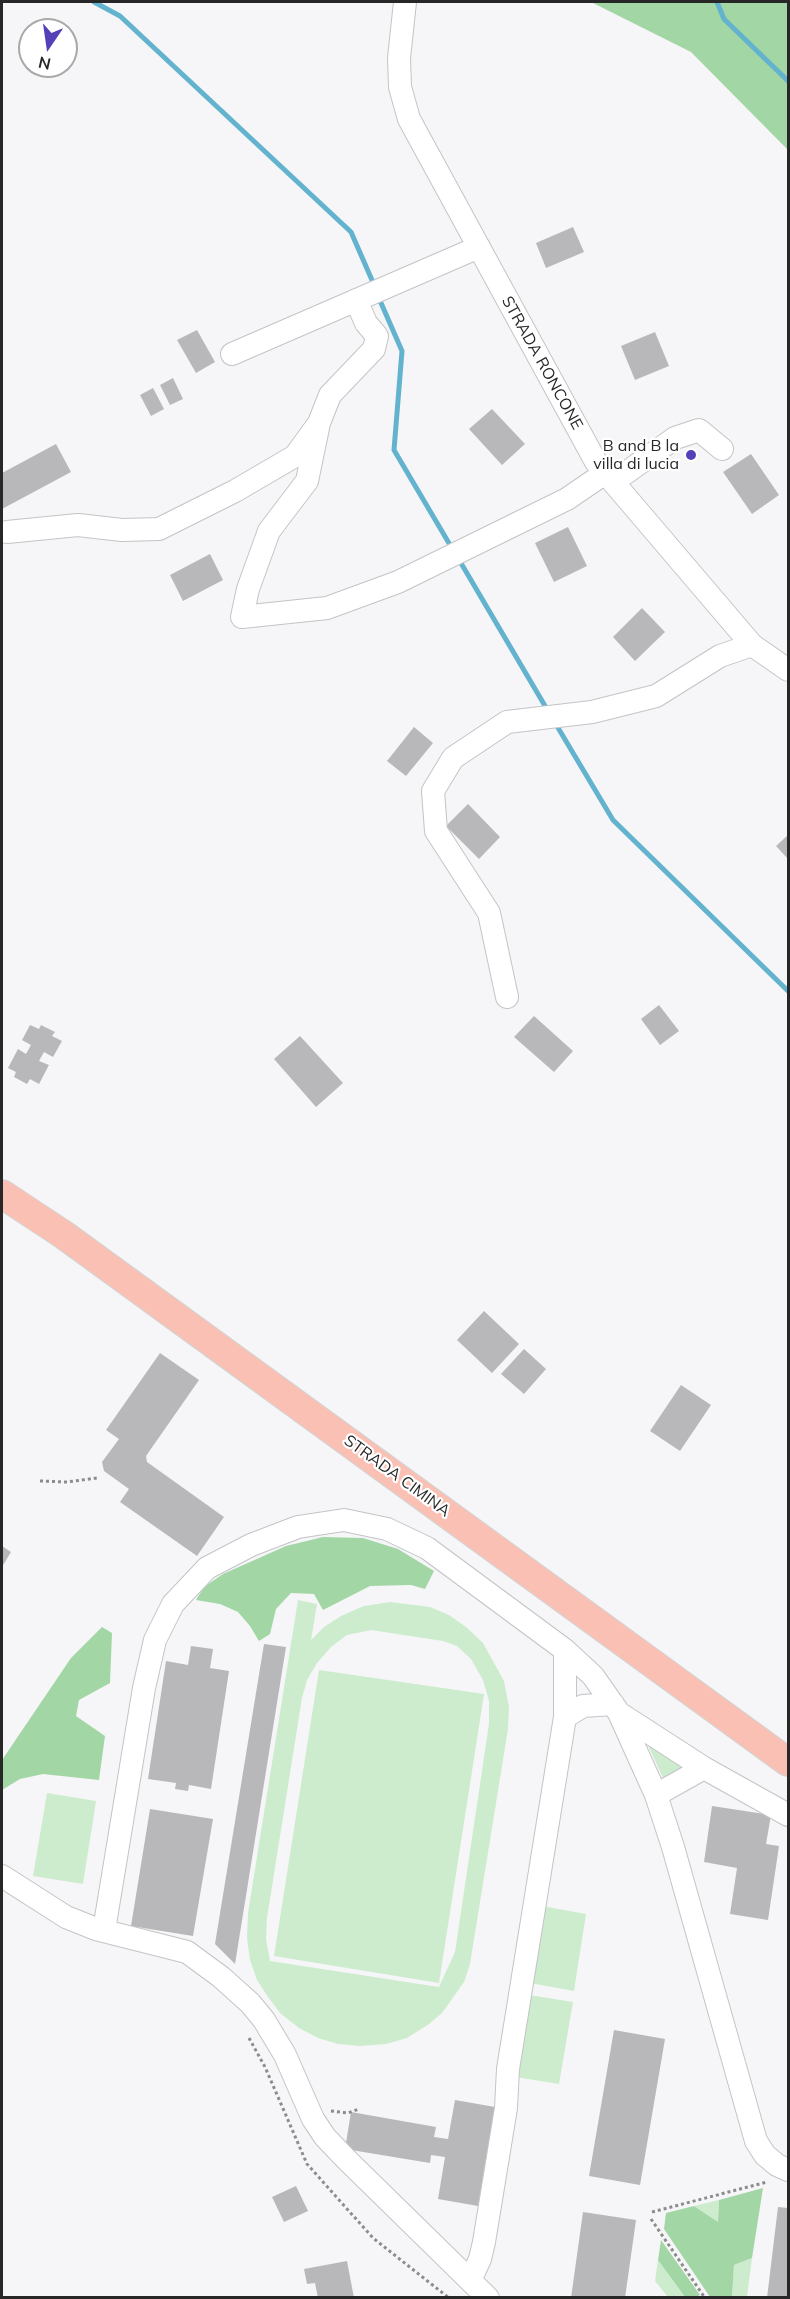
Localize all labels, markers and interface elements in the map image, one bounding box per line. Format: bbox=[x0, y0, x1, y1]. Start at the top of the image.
north arrow bbox=[18, 18, 78, 78]
text: N bbox=[36, 52, 53, 75]
street label: STRADA RONCONE bbox=[497, 293, 587, 433]
place label: B and B la villa di lucia bbox=[593, 436, 679, 474]
marker: B and B la villa di lucia bbox=[684, 448, 698, 462]
street label: STRADA CIMINA bbox=[340, 1431, 454, 1521]

